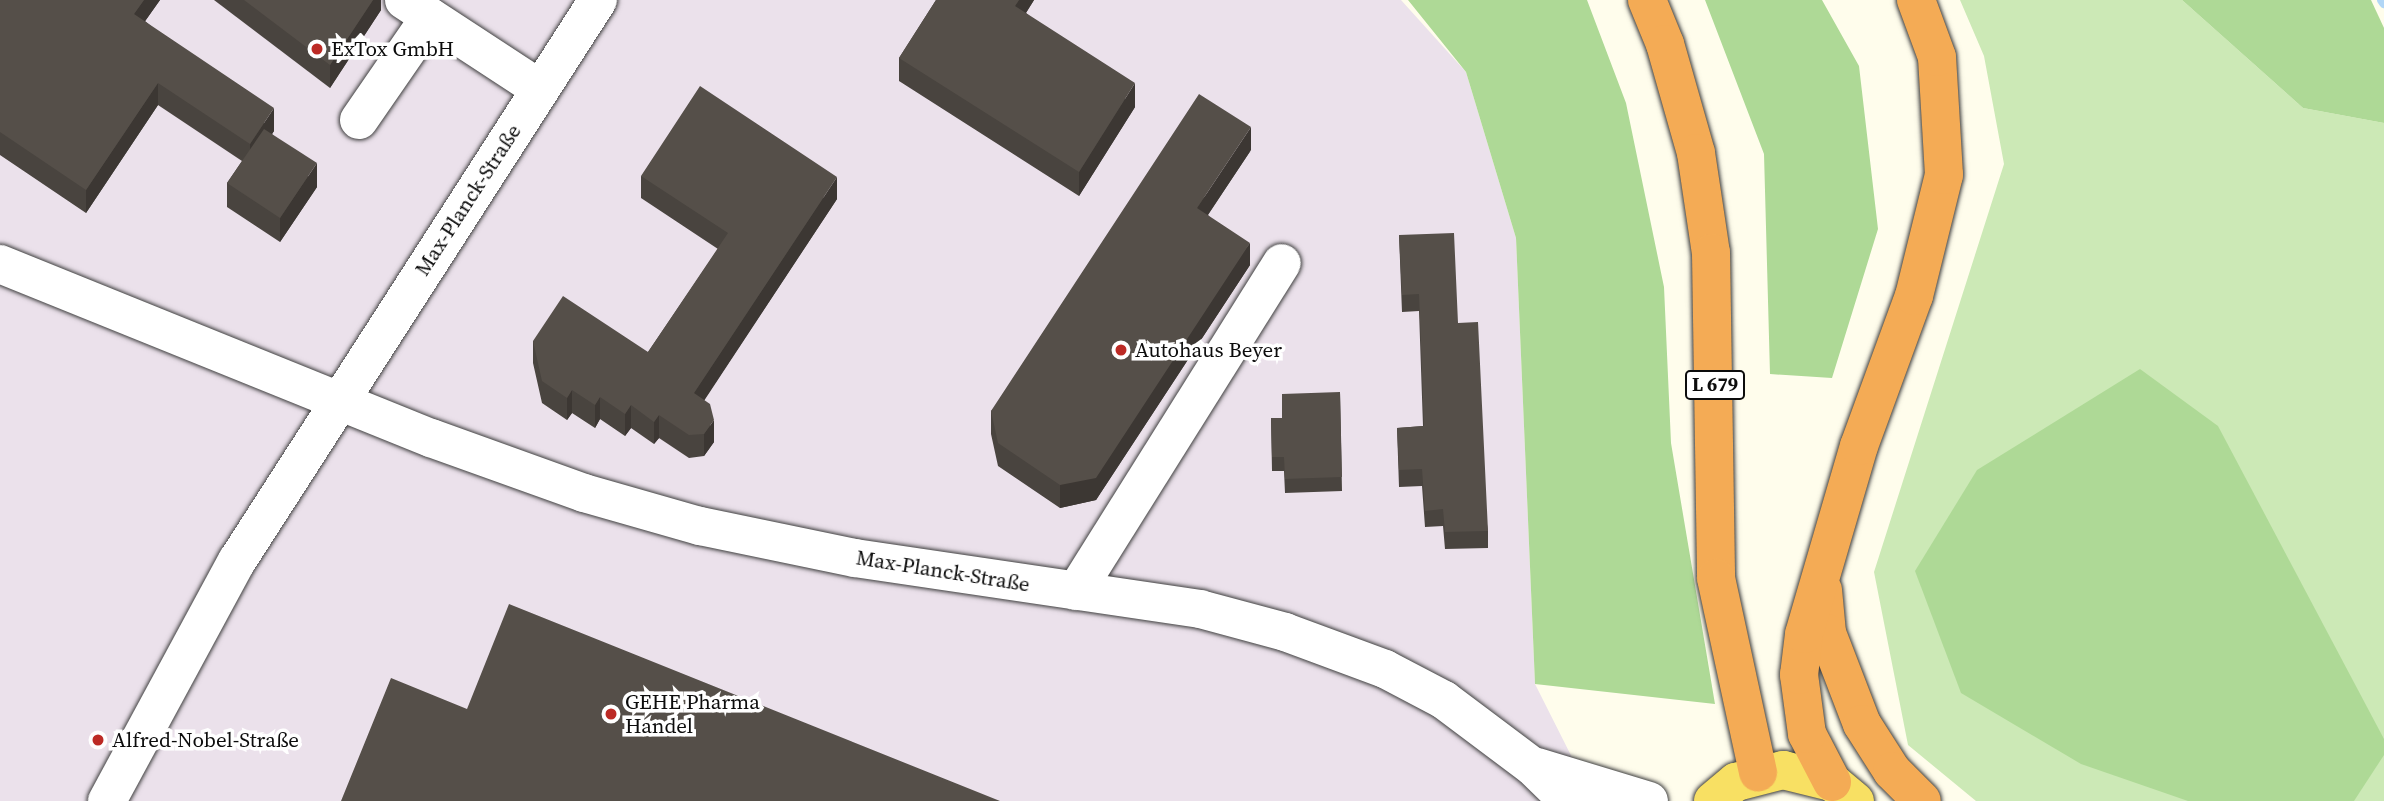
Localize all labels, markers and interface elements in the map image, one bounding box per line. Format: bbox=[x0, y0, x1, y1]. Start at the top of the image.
place label: ExTox GmbH bbox=[331, 36, 454, 62]
marker: ExTox GmbH bbox=[309, 41, 325, 57]
street label: Max-Planck-Straße bbox=[410, 120, 526, 280]
place label: Autohaus Beyer bbox=[1135, 337, 1282, 363]
marker: Autohaus Beyer bbox=[1113, 342, 1129, 358]
road number: L 679 bbox=[1684, 370, 1746, 400]
street label: Max-Planck-Straße bbox=[854, 545, 1032, 597]
place label: GEHE Pharma Handel bbox=[625, 689, 760, 739]
marker: GEHE Pharma Handel bbox=[603, 706, 619, 722]
place label: Alfred-Nobel-Straße bbox=[112, 727, 299, 753]
marker: Alfred-Nobel-Straße bbox=[90, 732, 106, 748]

